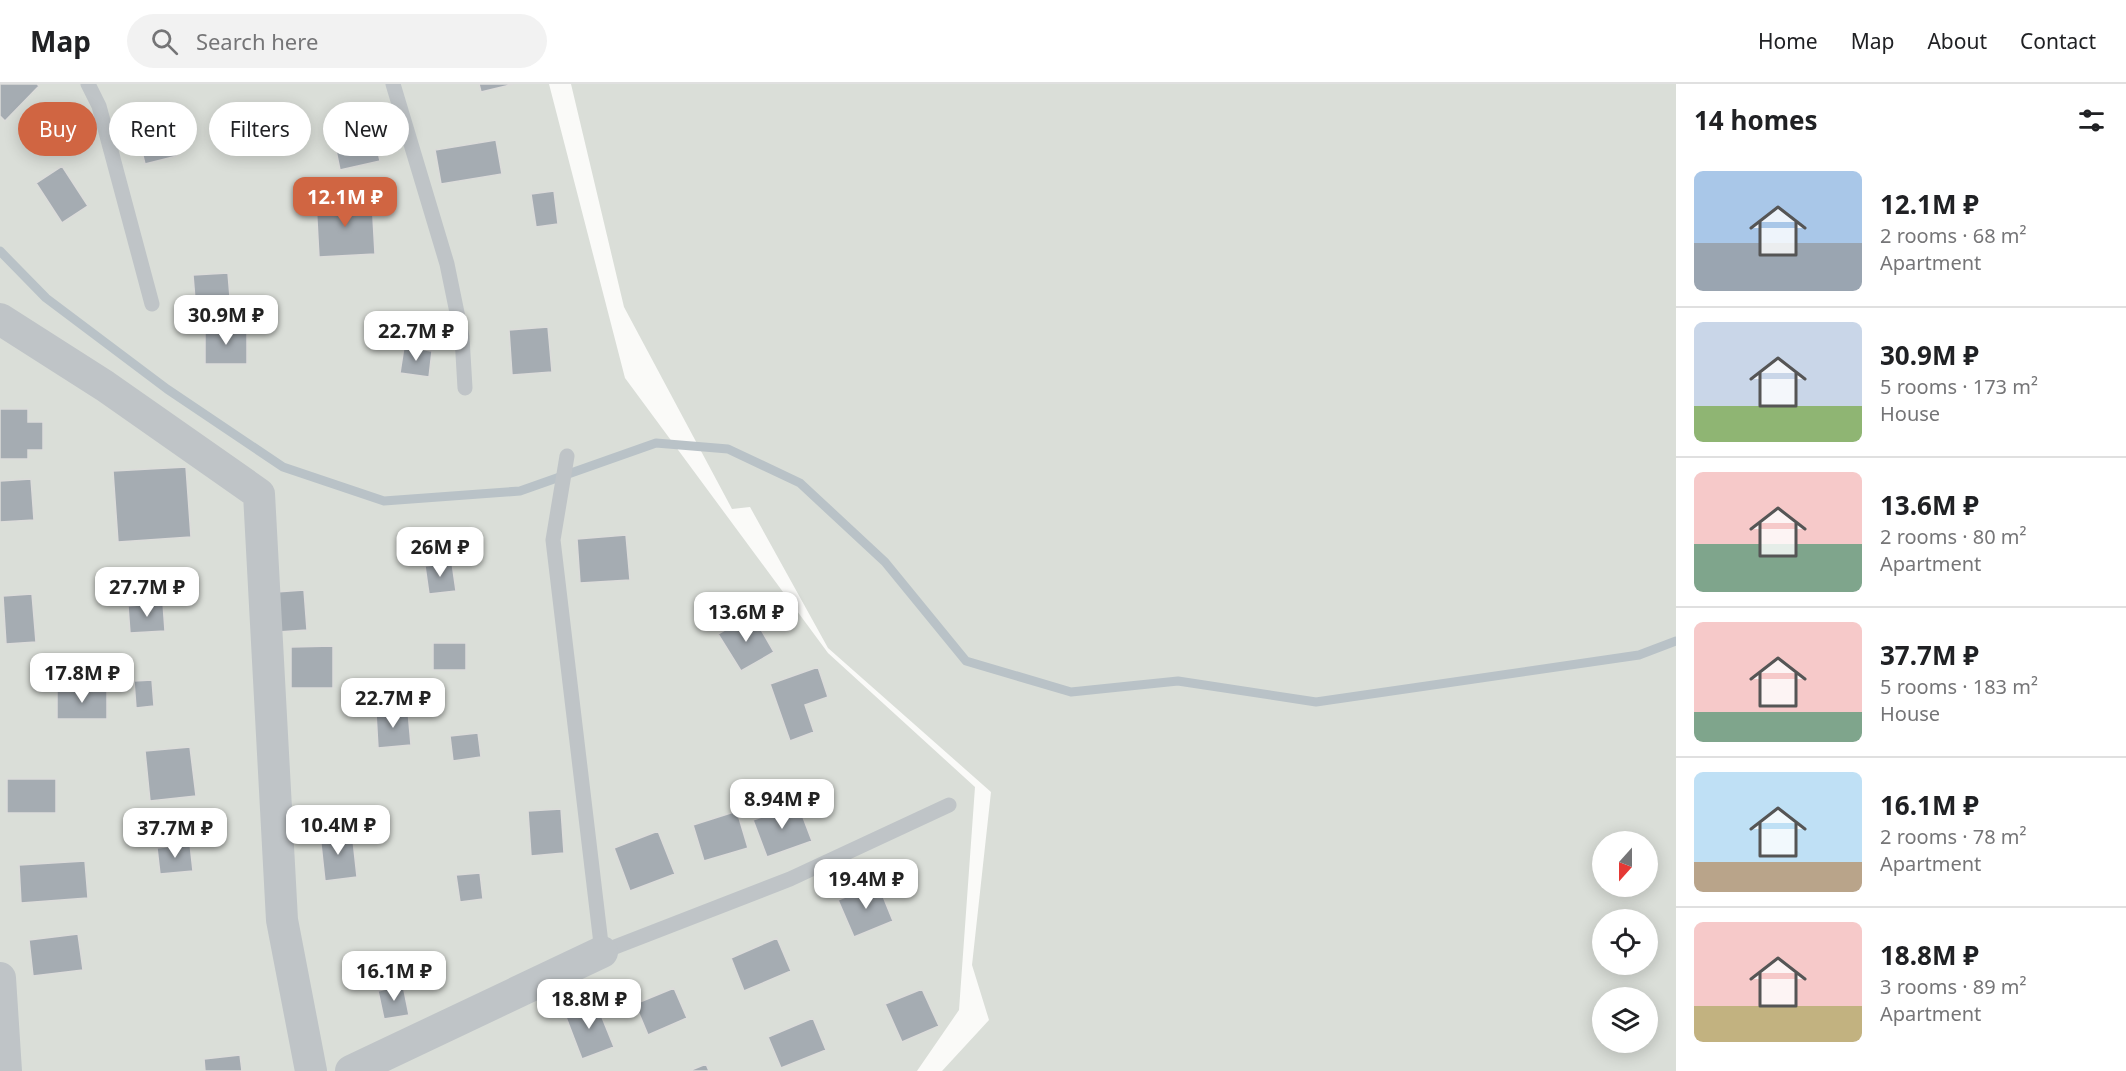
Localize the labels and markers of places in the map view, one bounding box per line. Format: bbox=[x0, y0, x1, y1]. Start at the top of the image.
pin: 12.1M ₽ bbox=[290, 177, 400, 228]
pin: 30.9M ₽ bbox=[171, 295, 281, 346]
pin: 22.7M ₽ bbox=[361, 311, 471, 362]
pin: 26M ₽ bbox=[398, 527, 482, 578]
pin: 27.7M ₽ bbox=[92, 567, 202, 618]
pin: 13.6M ₽ bbox=[691, 592, 801, 643]
pin: 17.8M ₽ bbox=[27, 653, 137, 704]
pin: 22.7M ₽ bbox=[338, 678, 448, 729]
pin: 8.94M ₽ bbox=[727, 779, 837, 830]
pin: 10.4M ₽ bbox=[283, 805, 393, 856]
pin: 37.7M ₽ bbox=[120, 808, 230, 859]
pin: 19.4M ₽ bbox=[811, 859, 921, 910]
pin: 16.1M ₽ bbox=[339, 951, 449, 1002]
pin: 18.8M ₽ bbox=[534, 979, 644, 1030]

